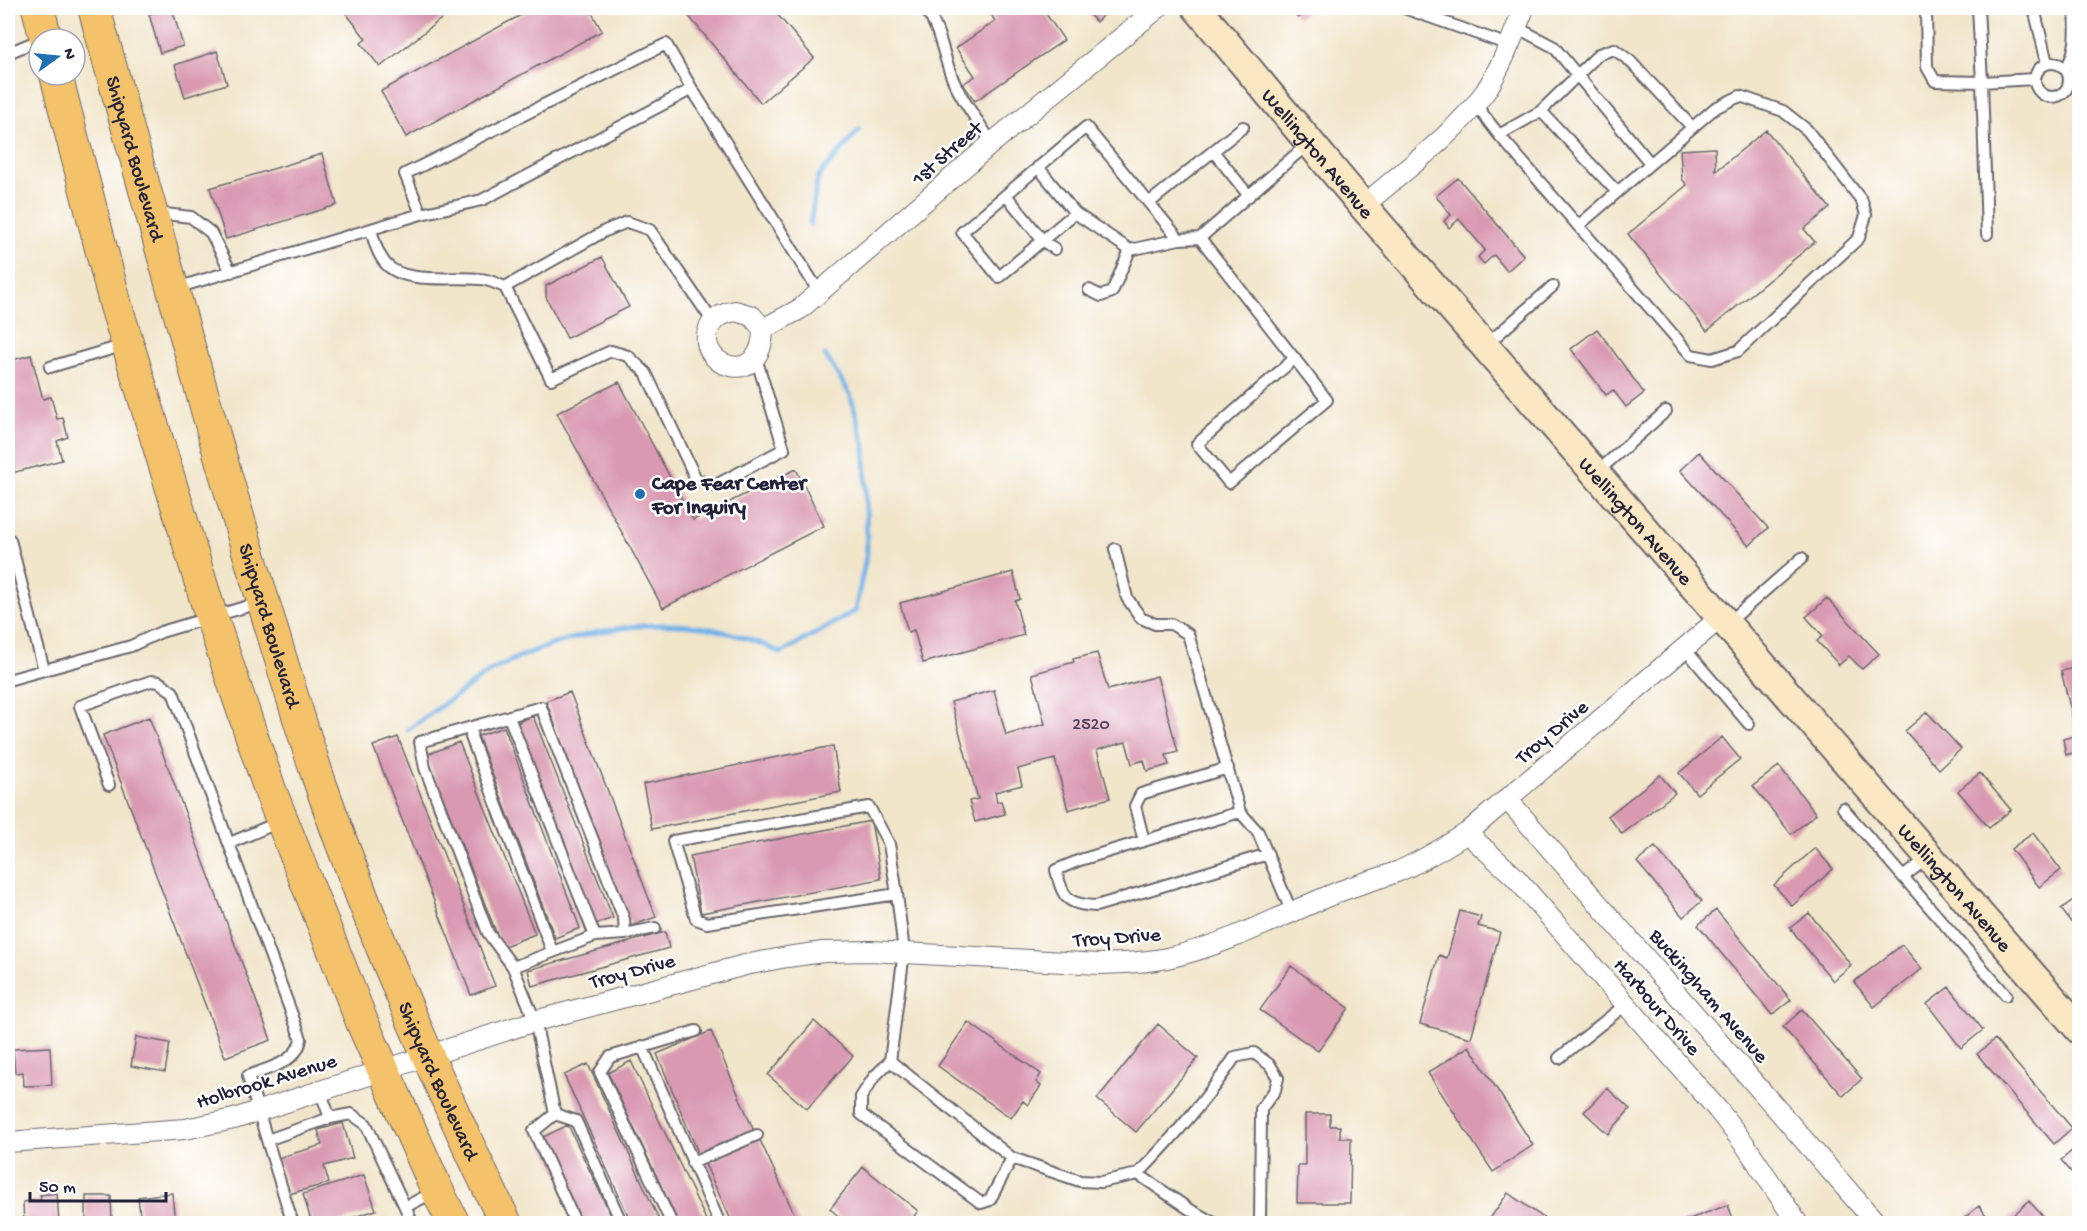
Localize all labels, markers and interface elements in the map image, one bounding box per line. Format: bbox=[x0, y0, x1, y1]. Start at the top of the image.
north arrow bbox=[27, 27, 87, 87]
text: N bbox=[58, 47, 79, 62]
street label: Shipyard Boulevard bbox=[98, 74, 168, 246]
street label: Wellington Avenue bbox=[1254, 85, 1378, 226]
street label: 1st Street bbox=[907, 115, 991, 193]
street label: Wellington Avenue bbox=[1571, 453, 1697, 593]
place label: Cape Fear Center For Inquiry bbox=[651, 473, 808, 522]
marker: Cape Fear Center For Inquiry bbox=[633, 487, 647, 501]
street label: Shipyard Boulevard bbox=[231, 541, 304, 713]
street label: Troy Drive bbox=[1511, 695, 1596, 772]
house number: 2520 bbox=[1072, 715, 1110, 736]
street label: Wellington Avenue bbox=[1890, 820, 2016, 959]
street label: Troy Drive bbox=[1072, 924, 1163, 955]
street label: Buckingham Avenue bbox=[1642, 924, 1773, 1070]
street label: Troy Drive bbox=[586, 950, 680, 997]
street label: Harbour Drive bbox=[1606, 954, 1705, 1063]
street label: Shipyard Boulevard bbox=[390, 999, 483, 1166]
street label: Holbrook Avenue bbox=[194, 1050, 341, 1117]
scale bar bbox=[30, 1165, 166, 1203]
text: 50 m bbox=[39, 1178, 76, 1199]

